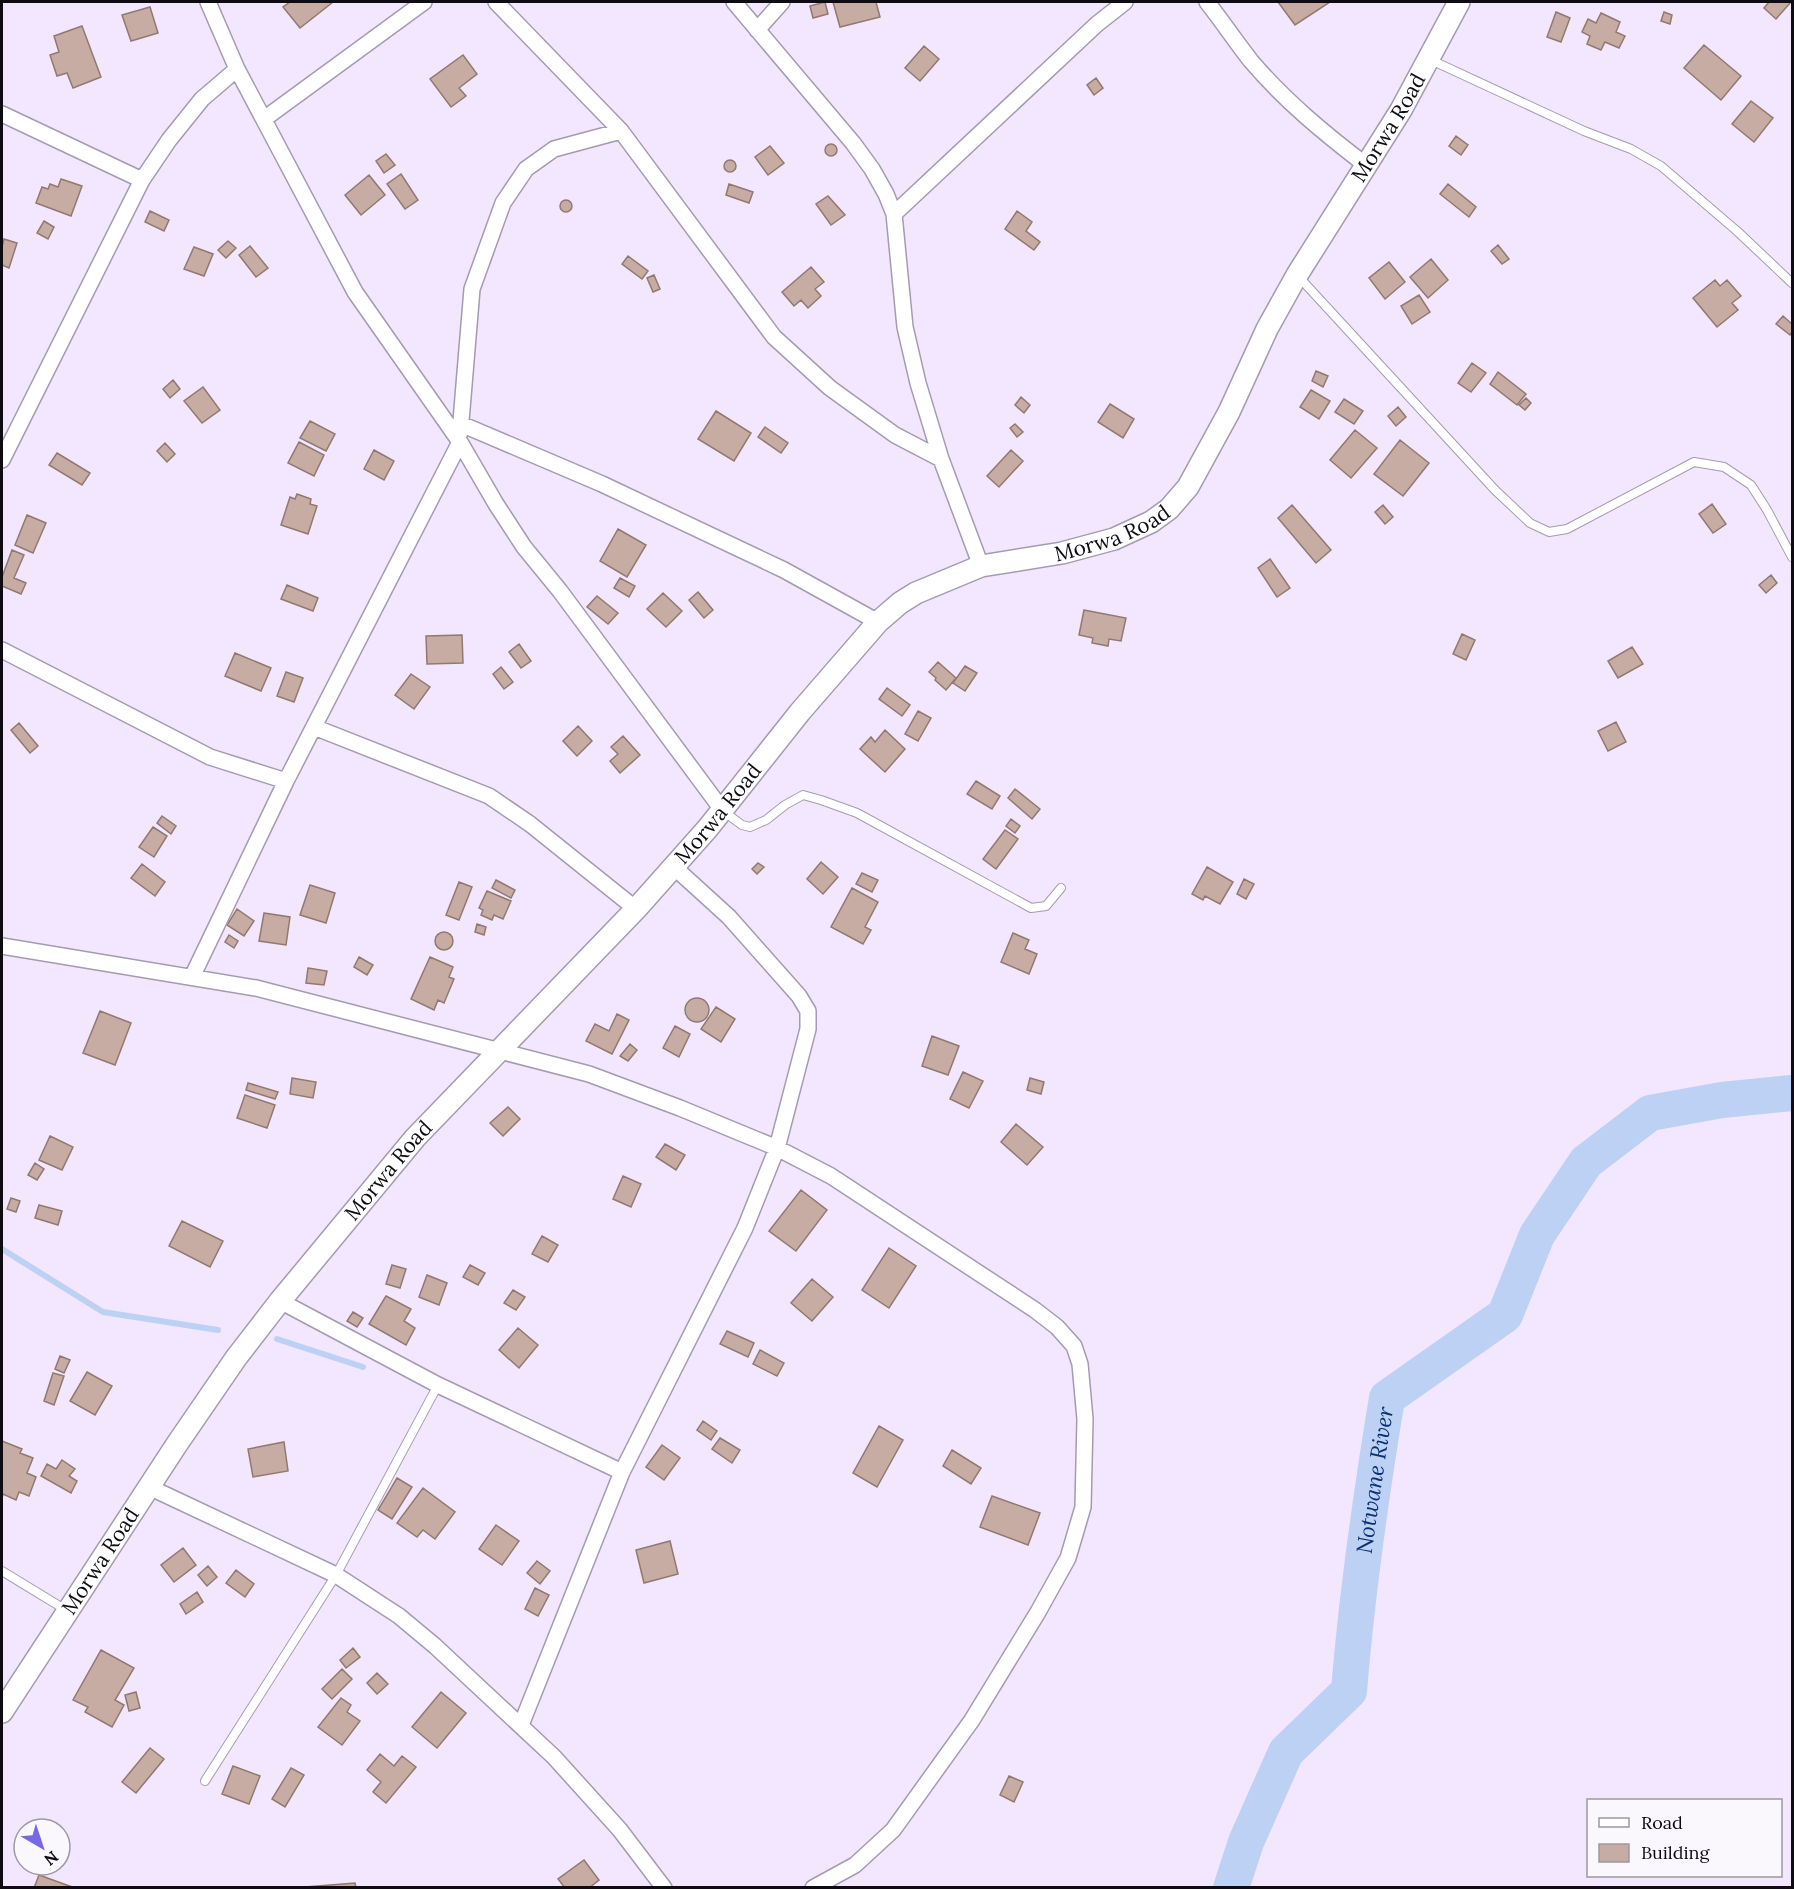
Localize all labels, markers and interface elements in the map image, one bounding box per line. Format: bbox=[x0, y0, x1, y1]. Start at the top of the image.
street label: Morwa Road bbox=[1345, 68, 1431, 187]
street label: Morwa Road bbox=[1051, 499, 1175, 567]
street label: Morwa Road bbox=[668, 758, 767, 869]
street label: Morwa Road bbox=[338, 1114, 438, 1226]
water label: Notwane River bbox=[1350, 1404, 1400, 1555]
street label: Morwa Road bbox=[55, 1502, 145, 1620]
legend bbox=[1587, 1799, 1782, 1877]
text: Road bbox=[1641, 1811, 1683, 1834]
north arrow bbox=[12, 1817, 72, 1877]
text: Building bbox=[1641, 1841, 1711, 1864]
text: N bbox=[40, 1847, 63, 1870]

